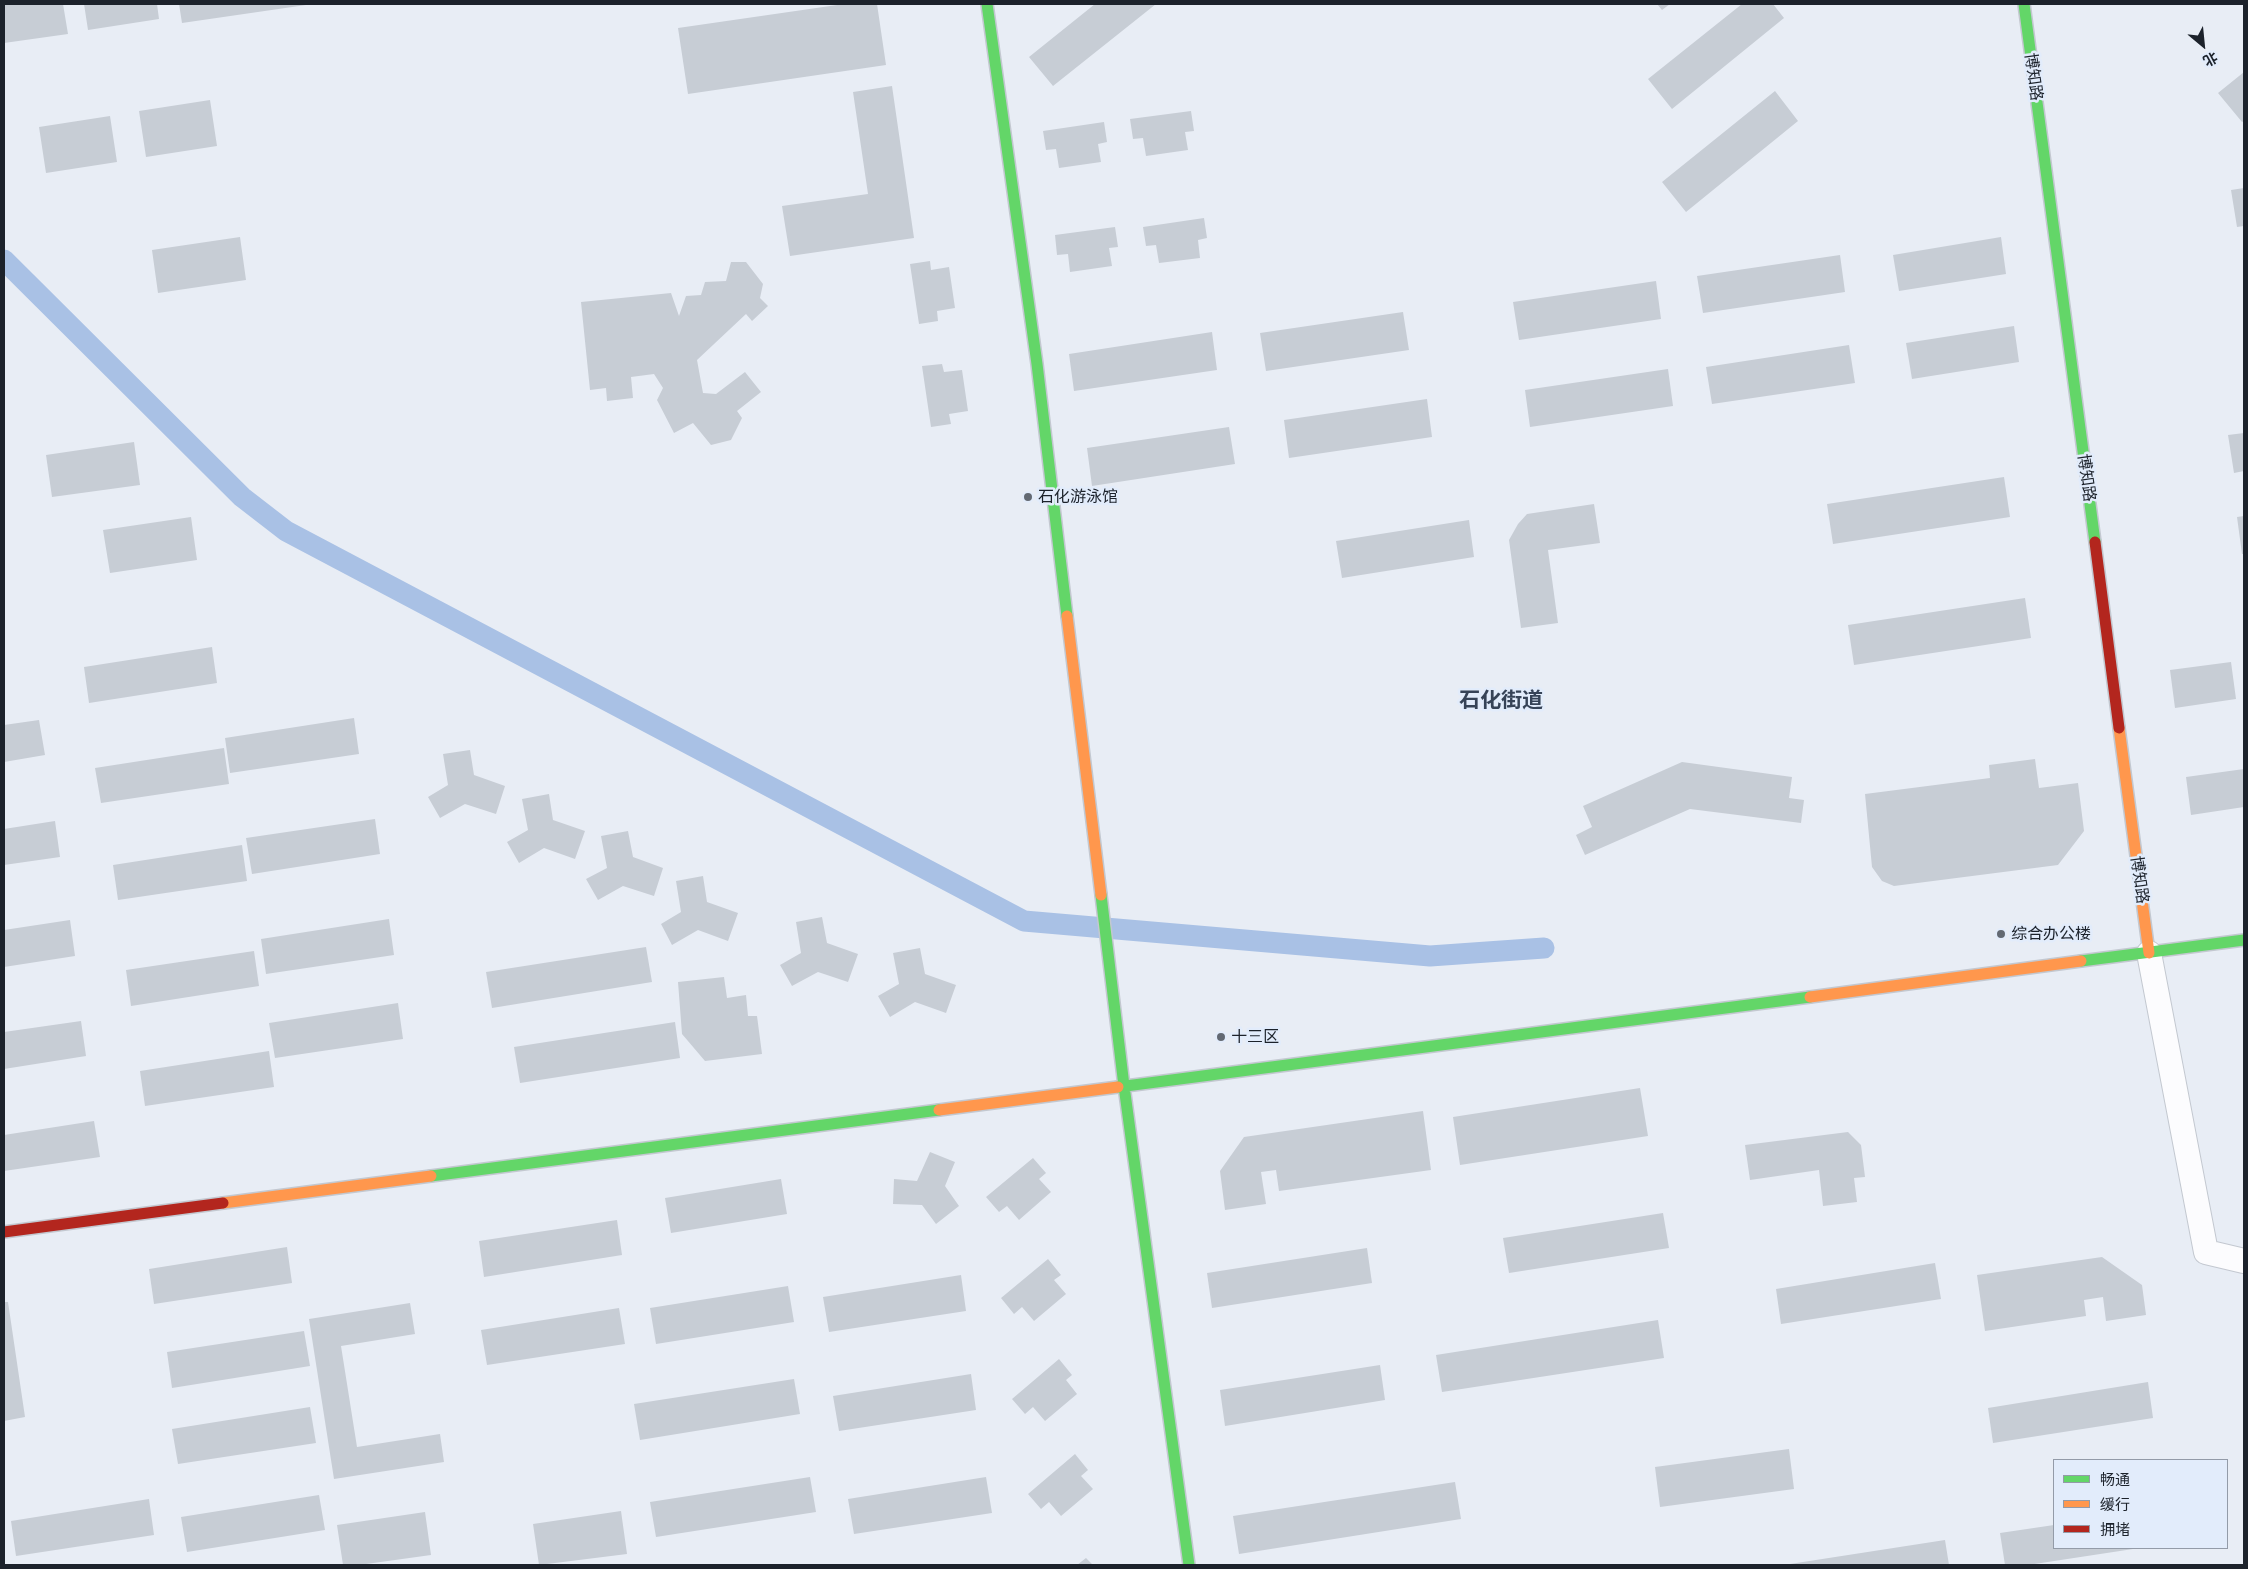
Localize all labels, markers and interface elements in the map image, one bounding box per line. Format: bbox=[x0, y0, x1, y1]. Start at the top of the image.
north arrow bbox=[2178, 20, 2228, 70]
text: 北 bbox=[2200, 48, 2220, 69]
street label: 博知路 bbox=[2020, 52, 2046, 102]
street label: 博知路 bbox=[2073, 453, 2099, 503]
place label: 石化游泳馆 bbox=[1038, 487, 1118, 507]
marker: 石化游泳馆 bbox=[1022, 491, 1034, 503]
district label: 石化街道 bbox=[1459, 688, 1543, 714]
street label: 博知路 bbox=[2126, 855, 2152, 905]
place label: 综合办公楼 bbox=[2011, 924, 2091, 944]
marker: 综合办公楼 bbox=[1995, 928, 2007, 940]
place label: 十三区 bbox=[1231, 1027, 1279, 1047]
marker: 十三区 bbox=[1215, 1031, 1227, 1043]
legend bbox=[2053, 1459, 2228, 1549]
text: 畅通 bbox=[2100, 1471, 2130, 1489]
text: 缓行 bbox=[2100, 1496, 2130, 1514]
text: 拥堵 bbox=[2100, 1521, 2130, 1539]

